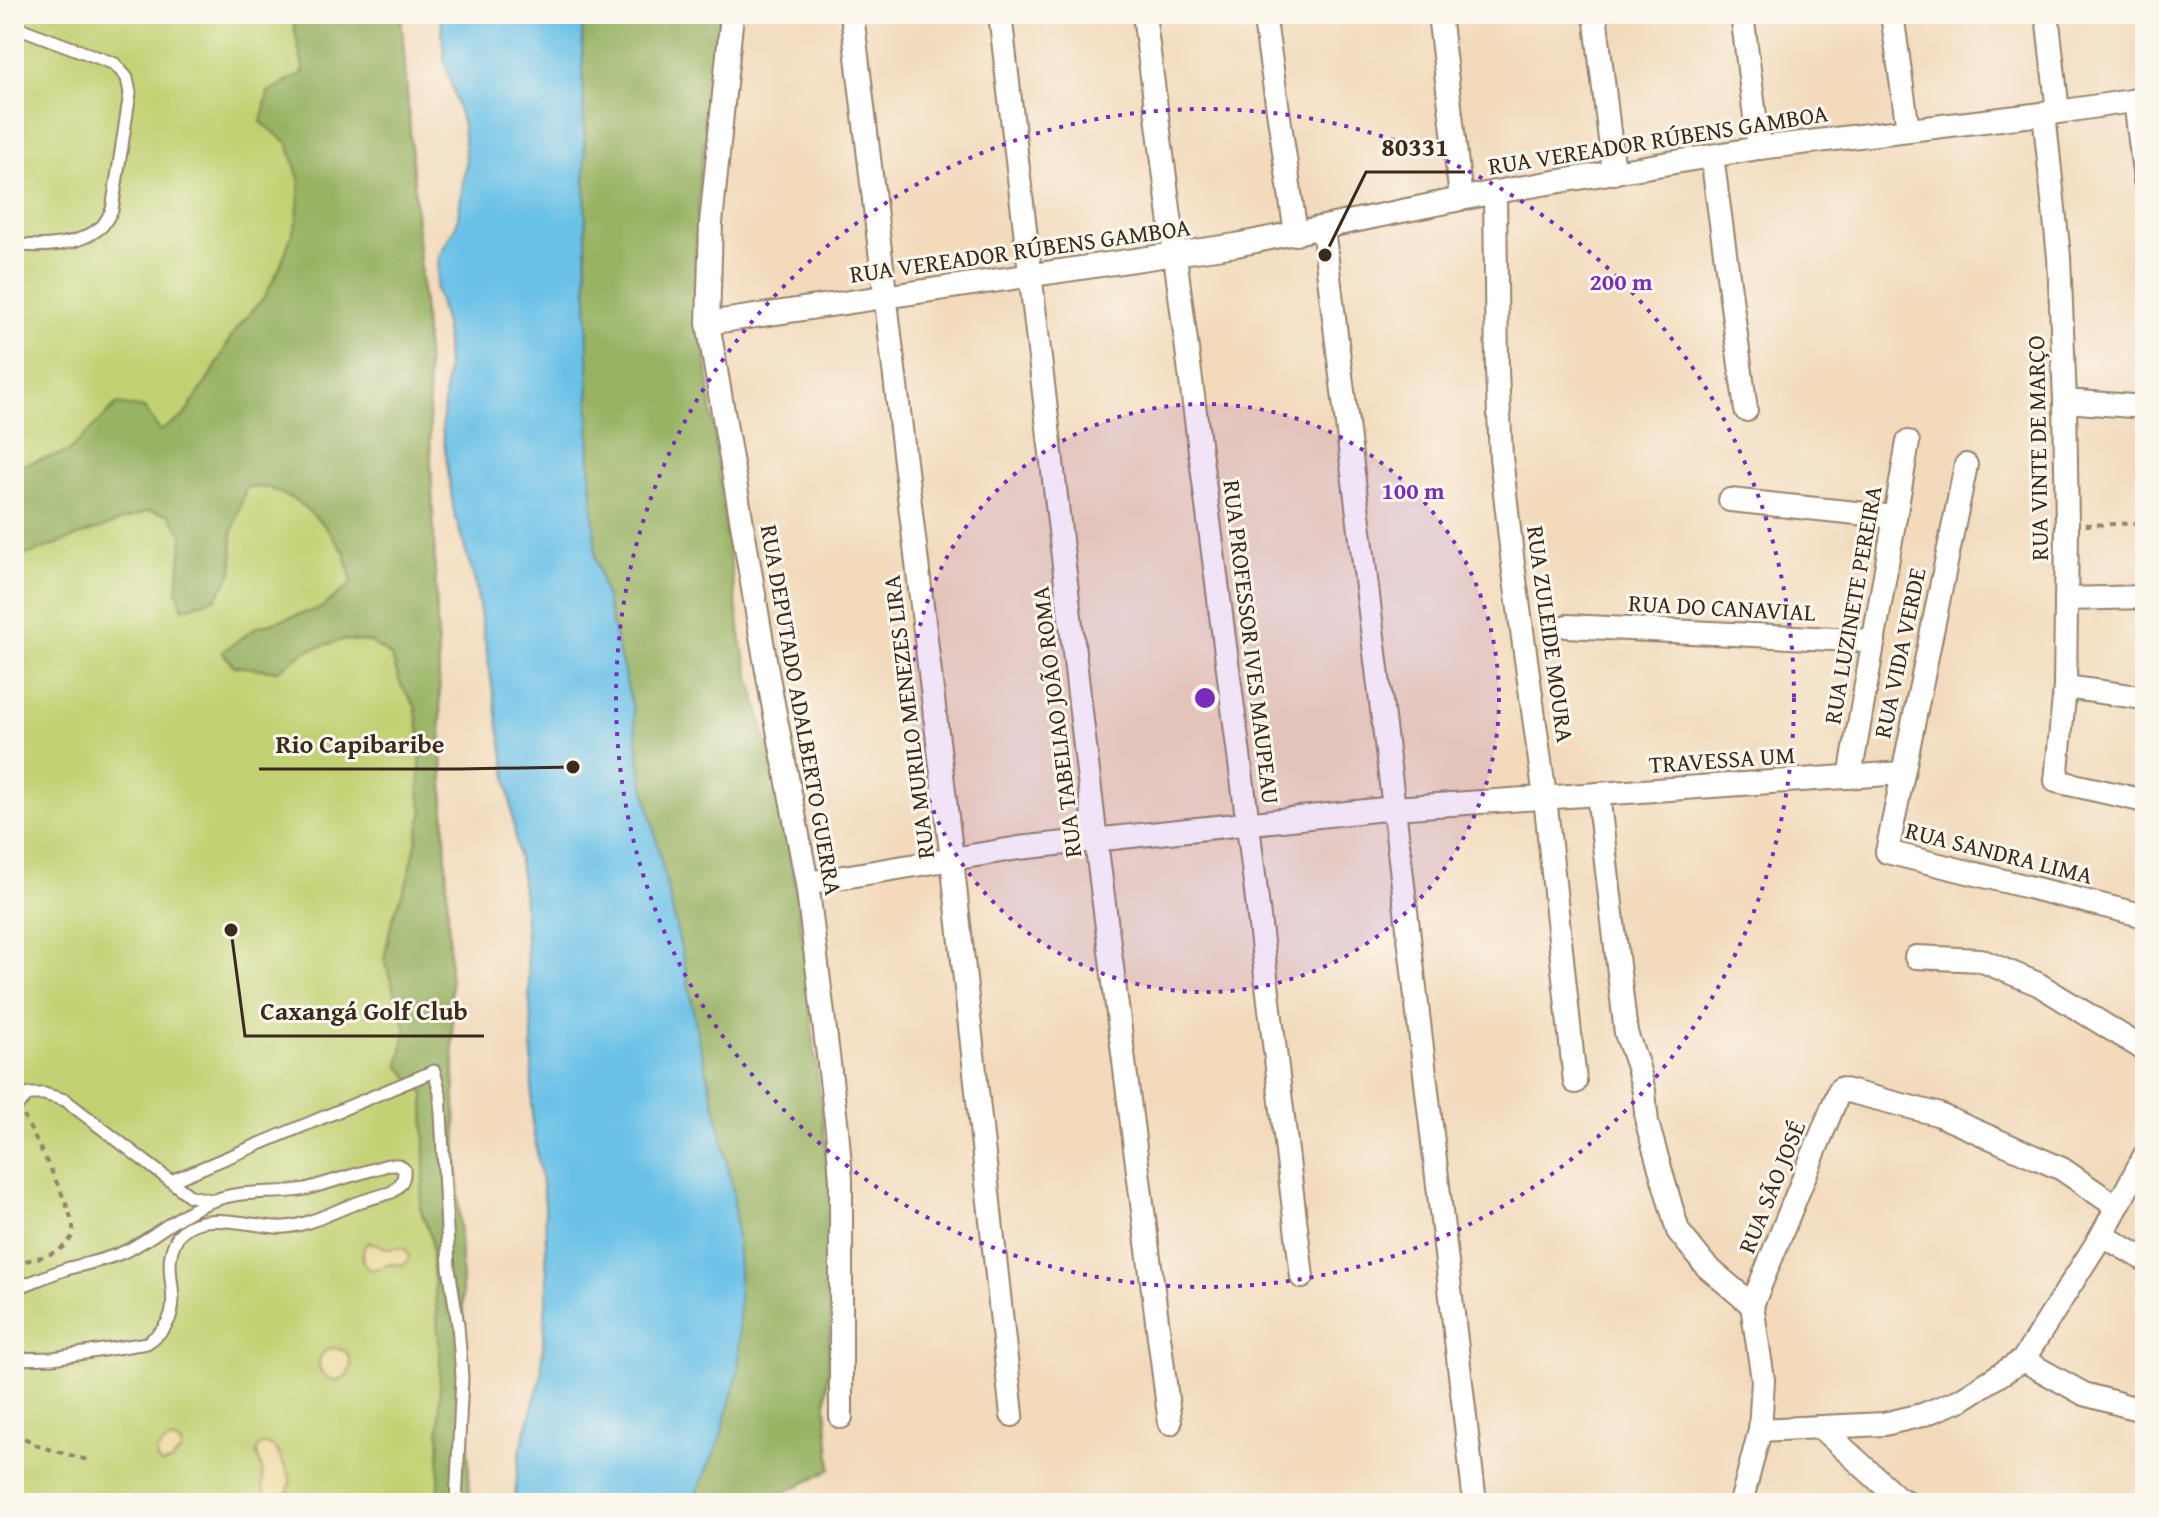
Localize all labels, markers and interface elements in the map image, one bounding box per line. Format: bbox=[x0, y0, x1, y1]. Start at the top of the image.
street label: RUA VEREADOR RÚBENS GAMBOA bbox=[1486, 95, 1831, 184]
callout: 80331 bbox=[1366, 122, 1465, 172]
text: 80331 bbox=[1381, 127, 1449, 166]
street label: RUA VEREADOR RÚBENS GAMBOA bbox=[847, 209, 1193, 292]
text: 200 m bbox=[1589, 264, 1653, 299]
street label: RUA VINTE DE MARÇO bbox=[2018, 335, 2057, 561]
text: 100 m bbox=[1381, 473, 1445, 508]
street label: RUA PROFESSOR IVES MAUPEAU bbox=[1214, 478, 1289, 806]
street label: RUA LUZINETE PEREIRA bbox=[1814, 483, 1891, 727]
street label: RUA DEPUTADO ADALBERTO GUERRA bbox=[752, 522, 851, 899]
street label: RUA ZULEIDE MOURA bbox=[1518, 523, 1583, 745]
street label: RUA VIDA VERDE bbox=[1864, 564, 1935, 741]
street label: RUA MURILO MENEZES LIRA bbox=[874, 573, 943, 861]
street label: RUA TABELIAO JOÃO ROMA bbox=[1022, 584, 1091, 860]
street label: RUA DO CANAVIAL bbox=[1628, 585, 1817, 630]
centre of rings bbox=[1191, 684, 1219, 712]
callout: Rio Capibaribe bbox=[259, 719, 460, 769]
text: Rio Capibaribe bbox=[275, 724, 445, 763]
street label: TRAVESSA UM bbox=[1648, 737, 1796, 782]
street label: RUA SANDRA LIMA bbox=[1902, 812, 2097, 893]
callout: Caxangá Golf Club bbox=[245, 986, 484, 1036]
text: Caxangá Golf Club bbox=[260, 991, 468, 1030]
street label: RUA SÃO JOSÉ bbox=[1729, 1115, 1814, 1258]

